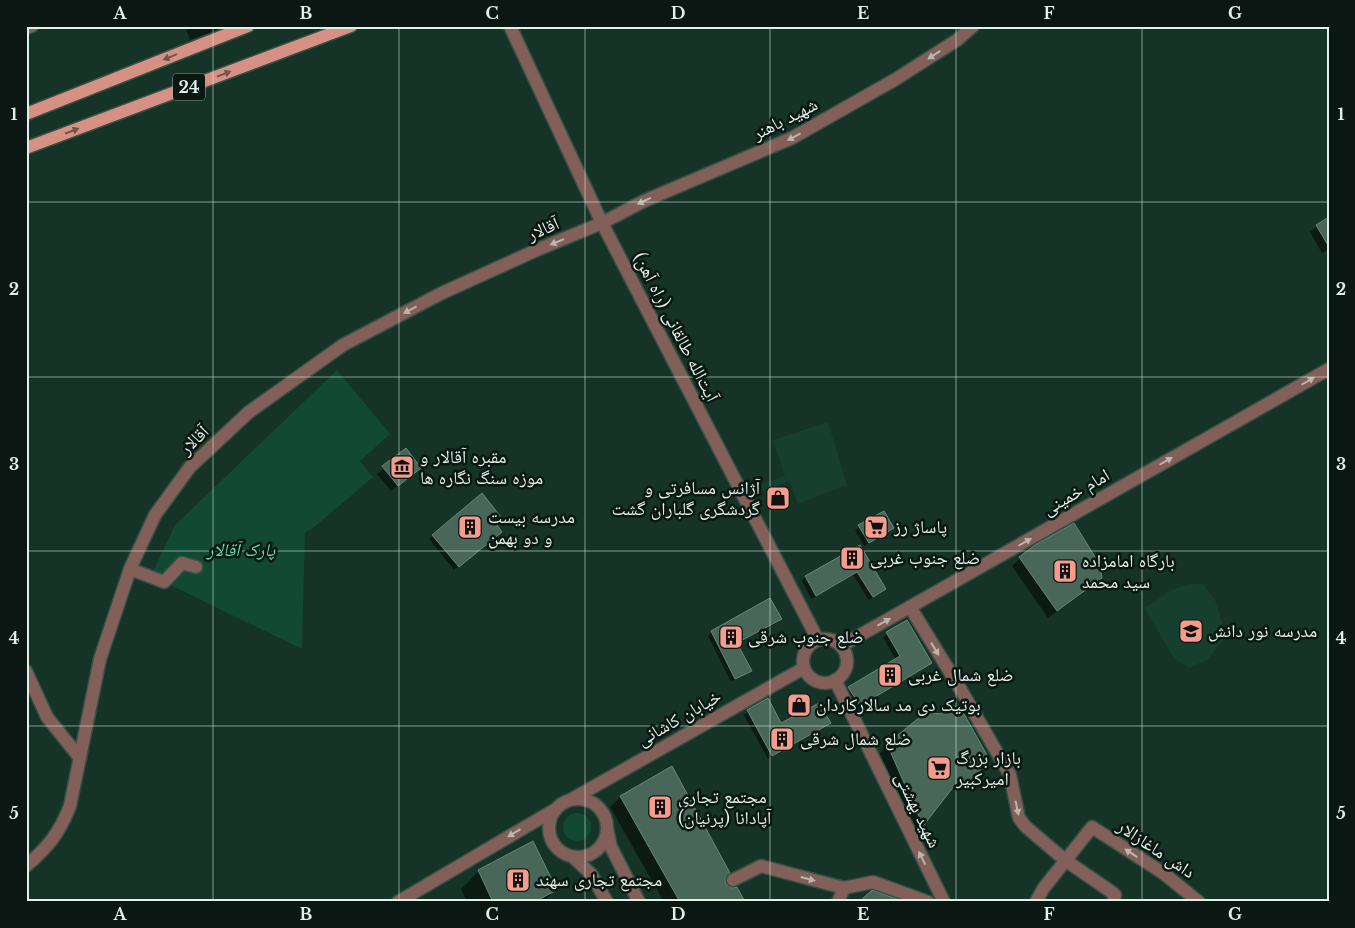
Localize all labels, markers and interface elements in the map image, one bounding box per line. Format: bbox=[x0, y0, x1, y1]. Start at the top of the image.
text: A bbox=[113, 3, 128, 23]
text: B bbox=[300, 3, 313, 23]
text: C bbox=[485, 3, 499, 23]
text: D bbox=[671, 3, 685, 23]
text: E bbox=[857, 3, 869, 23]
text: F bbox=[1043, 3, 1055, 23]
text: G bbox=[1228, 3, 1242, 23]
one-way arrow bbox=[927, 50, 940, 59]
one-way arrow bbox=[162, 53, 177, 61]
one-way arrow bbox=[217, 70, 232, 78]
road number: 24 bbox=[173, 74, 205, 100]
street label: شهید باهنر bbox=[748, 93, 821, 145]
text: 1 bbox=[11, 104, 18, 124]
text: 1 bbox=[1338, 104, 1345, 124]
one-way arrow bbox=[65, 127, 80, 135]
one-way arrow bbox=[786, 133, 801, 141]
one-way arrow bbox=[637, 197, 652, 205]
street label: آقالار bbox=[523, 212, 563, 246]
one-way arrow bbox=[550, 238, 564, 246]
street label: (راه آهن) آیت‌الله طالقانی bbox=[629, 249, 723, 406]
text: 2 bbox=[9, 279, 19, 299]
text: 2 bbox=[1336, 279, 1346, 299]
one-way arrow bbox=[402, 306, 417, 314]
one-way arrow bbox=[1300, 377, 1315, 385]
street label: آقالار bbox=[174, 420, 214, 460]
place label: مقبره آقالار و موزه سنگ نگاره ها bbox=[420, 446, 543, 489]
text: 3 bbox=[9, 454, 19, 474]
museum icon: مقبره آقالار و موزه سنگ نگاره ها bbox=[389, 454, 415, 480]
text: 3 bbox=[1336, 454, 1346, 474]
one-way arrow bbox=[1160, 457, 1173, 466]
street label: امام خمینی bbox=[1038, 464, 1114, 521]
place label: آژانس مسافرتی و گردشگری گلباران گشت bbox=[611, 477, 761, 520]
shop icon: آژانس مسافرتی و گردشگری گلباران گشت bbox=[765, 485, 791, 511]
place label: مدرسه بیست و دو بهمن bbox=[488, 506, 575, 549]
building icon: مدرسه بیست و دو بهمن bbox=[457, 514, 483, 540]
supermarket icon: پاساژ رز bbox=[863, 514, 889, 540]
place label: پاساژ رز bbox=[893, 516, 947, 538]
one-way arrow bbox=[1018, 537, 1032, 546]
park label: پارک آقالار bbox=[205, 539, 276, 561]
building icon: ضلع جنوب غربی bbox=[839, 545, 865, 571]
place label: ضلع جنوب غربی bbox=[870, 547, 980, 570]
place label: بارگاه امامزاده سید محمد bbox=[1082, 550, 1175, 593]
building icon: بارگاه امامزاده سید محمد bbox=[1052, 558, 1078, 584]
one-way arrow bbox=[876, 618, 891, 626]
school or university icon: مدرسه نور دانش bbox=[1178, 618, 1204, 644]
place label: مدرسه نور دانش bbox=[1208, 620, 1317, 642]
building icon: ضلع جنوب شرقی bbox=[718, 624, 744, 650]
place label: ضلع جنوب شرقی bbox=[748, 626, 864, 649]
text: 4 bbox=[9, 628, 19, 648]
text: 4 bbox=[1336, 628, 1346, 648]
one-way arrow bbox=[931, 642, 940, 655]
building icon: ضلع شمال غربی bbox=[877, 662, 903, 688]
place label: ضلع شمال غربی bbox=[908, 664, 1014, 687]
street label: خیابان کاشانی bbox=[633, 685, 725, 751]
shop icon: بوتیک دی مد سالارکاردان bbox=[786, 692, 812, 718]
place label: بوتیک دی مد سالارکاردان bbox=[816, 694, 981, 716]
building icon: ضلع شمال شرقی bbox=[769, 726, 795, 752]
place label: ضلع شمال شرقی bbox=[800, 728, 911, 751]
place label: بازار بزرگ امیرکبیر bbox=[955, 747, 1021, 790]
supermarket icon: بازار بزرگ امیرکبیر bbox=[926, 755, 952, 781]
street label: شهید بهشتی bbox=[890, 769, 946, 851]
place label: مجتمع تجاری آپادانا (پرنیان) bbox=[678, 786, 772, 829]
building icon: مجتمع تجاری آپادانا (پرنیان) bbox=[647, 794, 673, 820]
one-way arrow bbox=[1013, 800, 1021, 815]
text: 5 bbox=[9, 803, 19, 823]
text: 5 bbox=[1336, 803, 1346, 823]
street label: داش ماغازالار bbox=[1112, 814, 1199, 883]
one-way arrow bbox=[508, 829, 521, 838]
one-way arrow bbox=[1125, 848, 1138, 858]
one-way arrow bbox=[918, 851, 926, 865]
building icon: مجتمع تجاری سهند bbox=[505, 867, 531, 893]
place label: مجتمع تجاری سهند bbox=[536, 869, 662, 892]
one-way arrow bbox=[801, 875, 816, 883]
text: A bbox=[113, 904, 128, 924]
text: B bbox=[300, 904, 313, 924]
text: C bbox=[485, 904, 499, 924]
text: D bbox=[671, 904, 685, 924]
text: E bbox=[857, 904, 869, 924]
text: F bbox=[1043, 904, 1055, 924]
text: G bbox=[1228, 904, 1242, 924]

